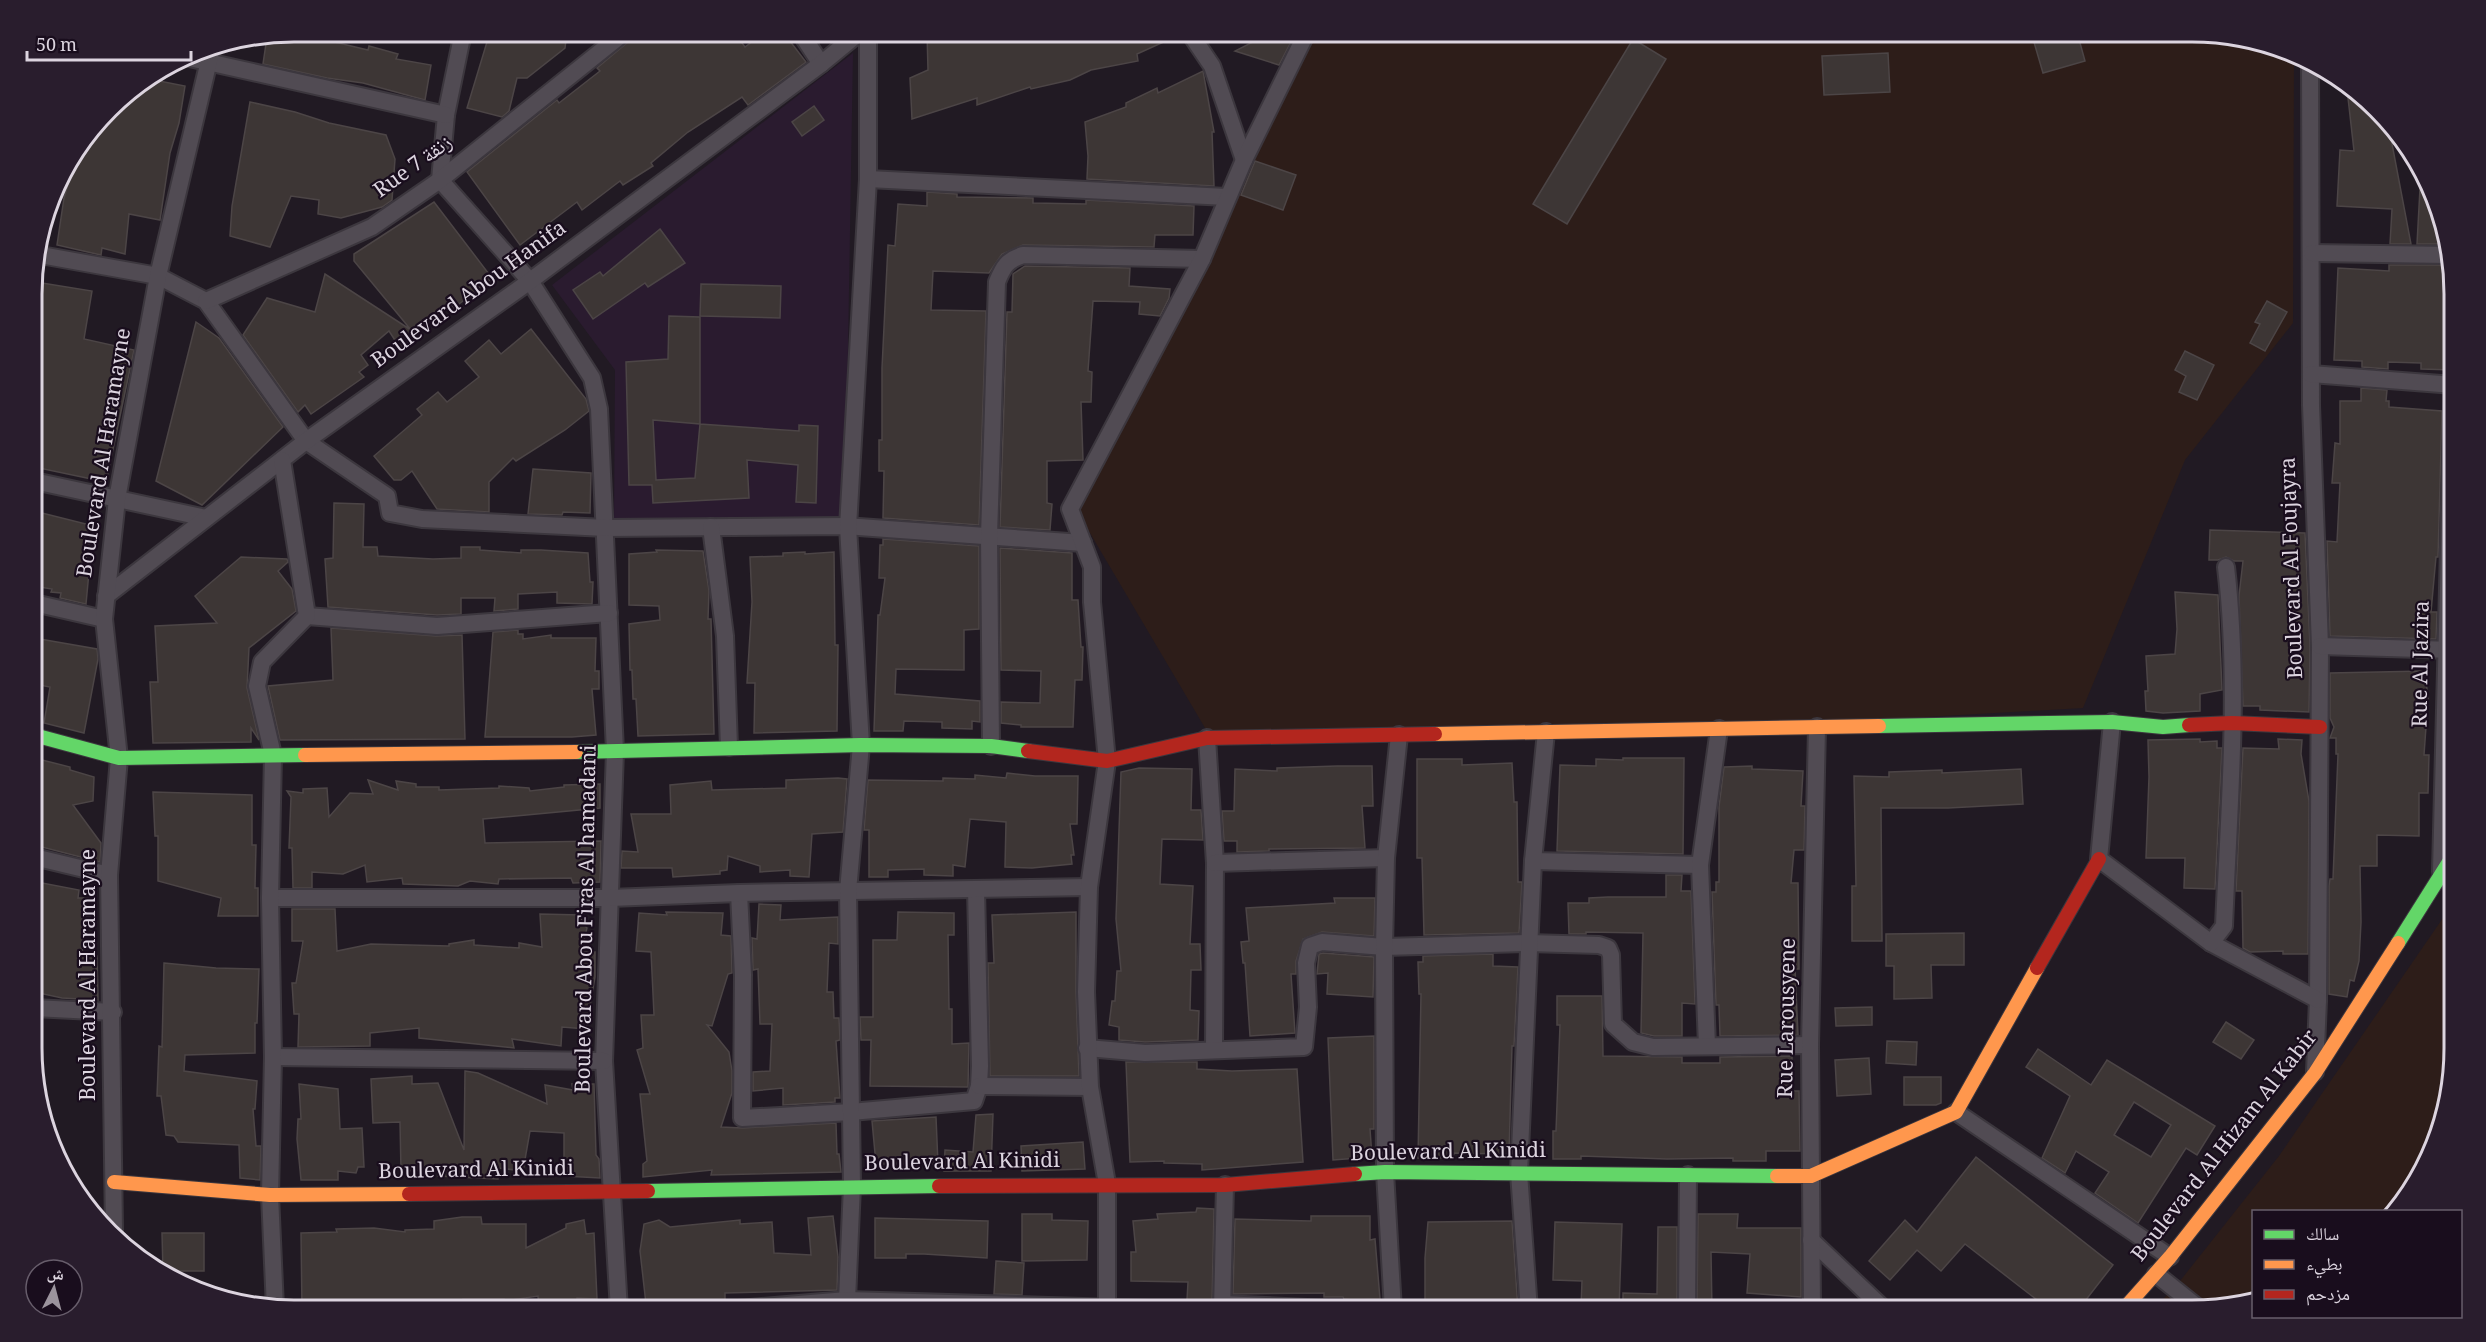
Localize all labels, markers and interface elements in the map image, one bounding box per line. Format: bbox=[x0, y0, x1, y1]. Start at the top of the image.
scale bar bbox=[27, 24, 190, 62]
text: 50 m bbox=[36, 32, 77, 62]
street label: Rue 7 زنقة bbox=[367, 127, 461, 209]
street label: Boulevard Abou Hanifa bbox=[365, 213, 575, 379]
street label: Boulevard Al Haramayne bbox=[69, 326, 143, 580]
street label: Boulevard Al Foujayra bbox=[2273, 456, 2315, 680]
street label: Rue Al Jazira bbox=[2404, 600, 2442, 728]
street label: Boulevard Abou Firas Al hamadani bbox=[567, 744, 609, 1093]
street label: Boulevard Al Haramayne bbox=[73, 849, 108, 1101]
street label: Rue Larousyene bbox=[1770, 938, 1808, 1098]
street label: Boulevard Al Hizam Al Kabir bbox=[2124, 1023, 2328, 1271]
street label: Boulevard Al Kinidi bbox=[1350, 1135, 1546, 1173]
street label: Boulevard Al Kinidi bbox=[864, 1145, 1060, 1183]
street label: Boulevard Al Kinidi bbox=[378, 1153, 574, 1191]
legend bbox=[2252, 1210, 2462, 1318]
text: سالك bbox=[2306, 1221, 2339, 1251]
text: بطيء bbox=[2306, 1251, 2343, 1281]
north arrow bbox=[24, 1258, 84, 1318]
text: ش bbox=[45, 1261, 65, 1290]
text: مزدحم bbox=[2306, 1281, 2350, 1311]

